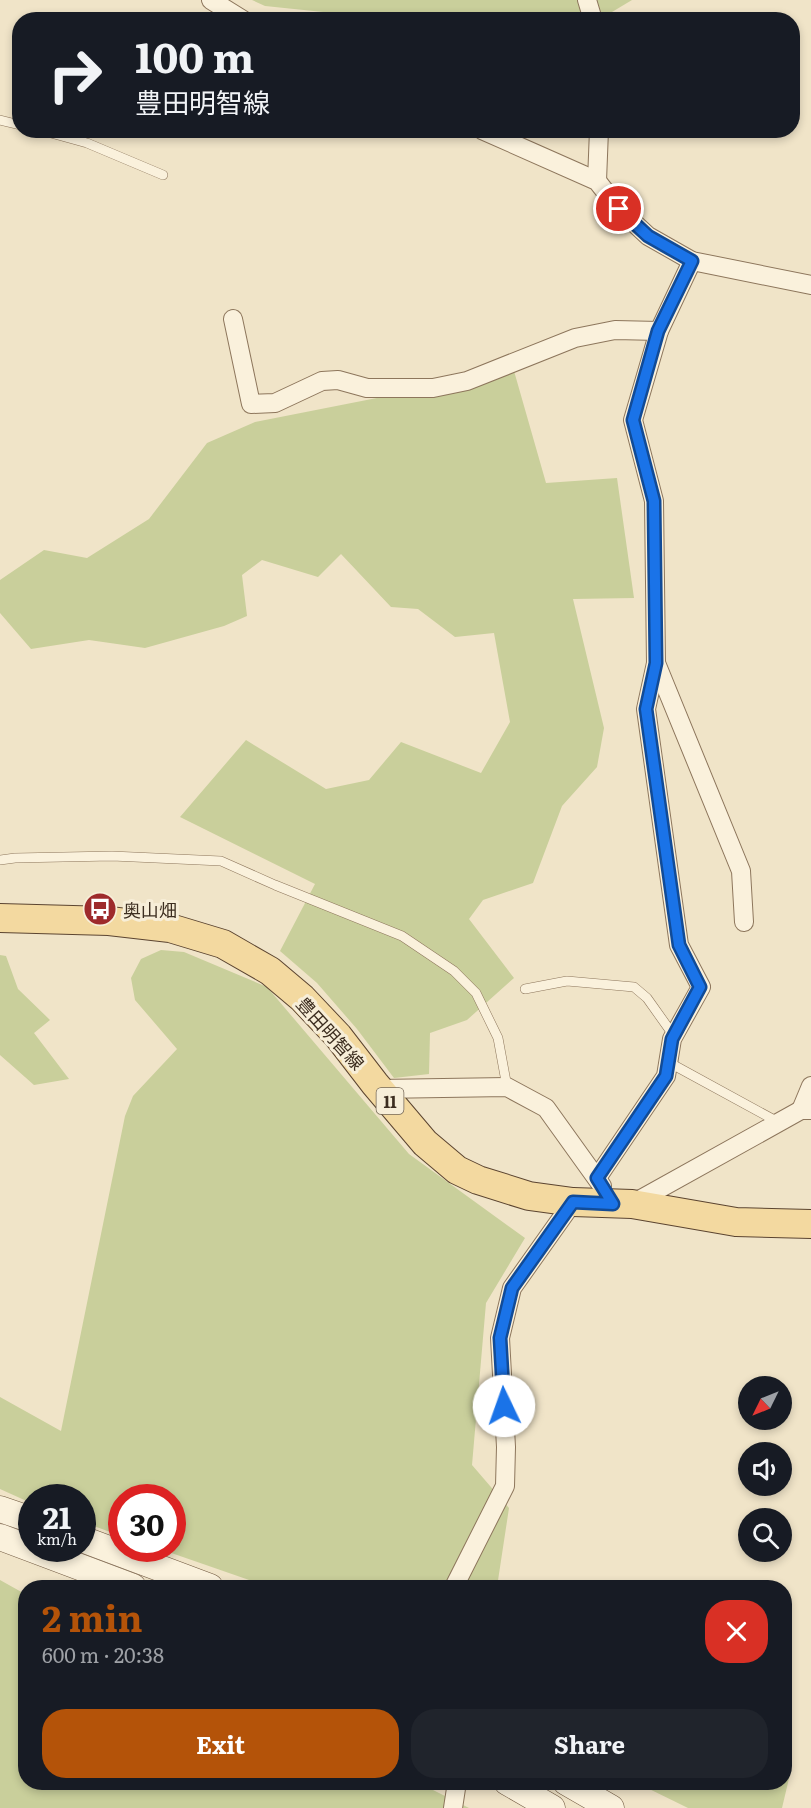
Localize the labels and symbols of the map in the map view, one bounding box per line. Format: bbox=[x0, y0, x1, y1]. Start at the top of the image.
pin bbox=[593, 183, 644, 234]
bus stop icon: 奥山畑 bbox=[82, 891, 118, 927]
place label: 奥山畑 bbox=[123, 896, 177, 923]
street label: 豊田明智線 bbox=[291, 991, 371, 1075]
road number: 11 bbox=[376, 1088, 404, 1114]
position arrow bbox=[472, 1374, 536, 1438]
north arrow bbox=[738, 1376, 792, 1430]
speed limit sign: 30 bbox=[108, 1484, 186, 1562]

